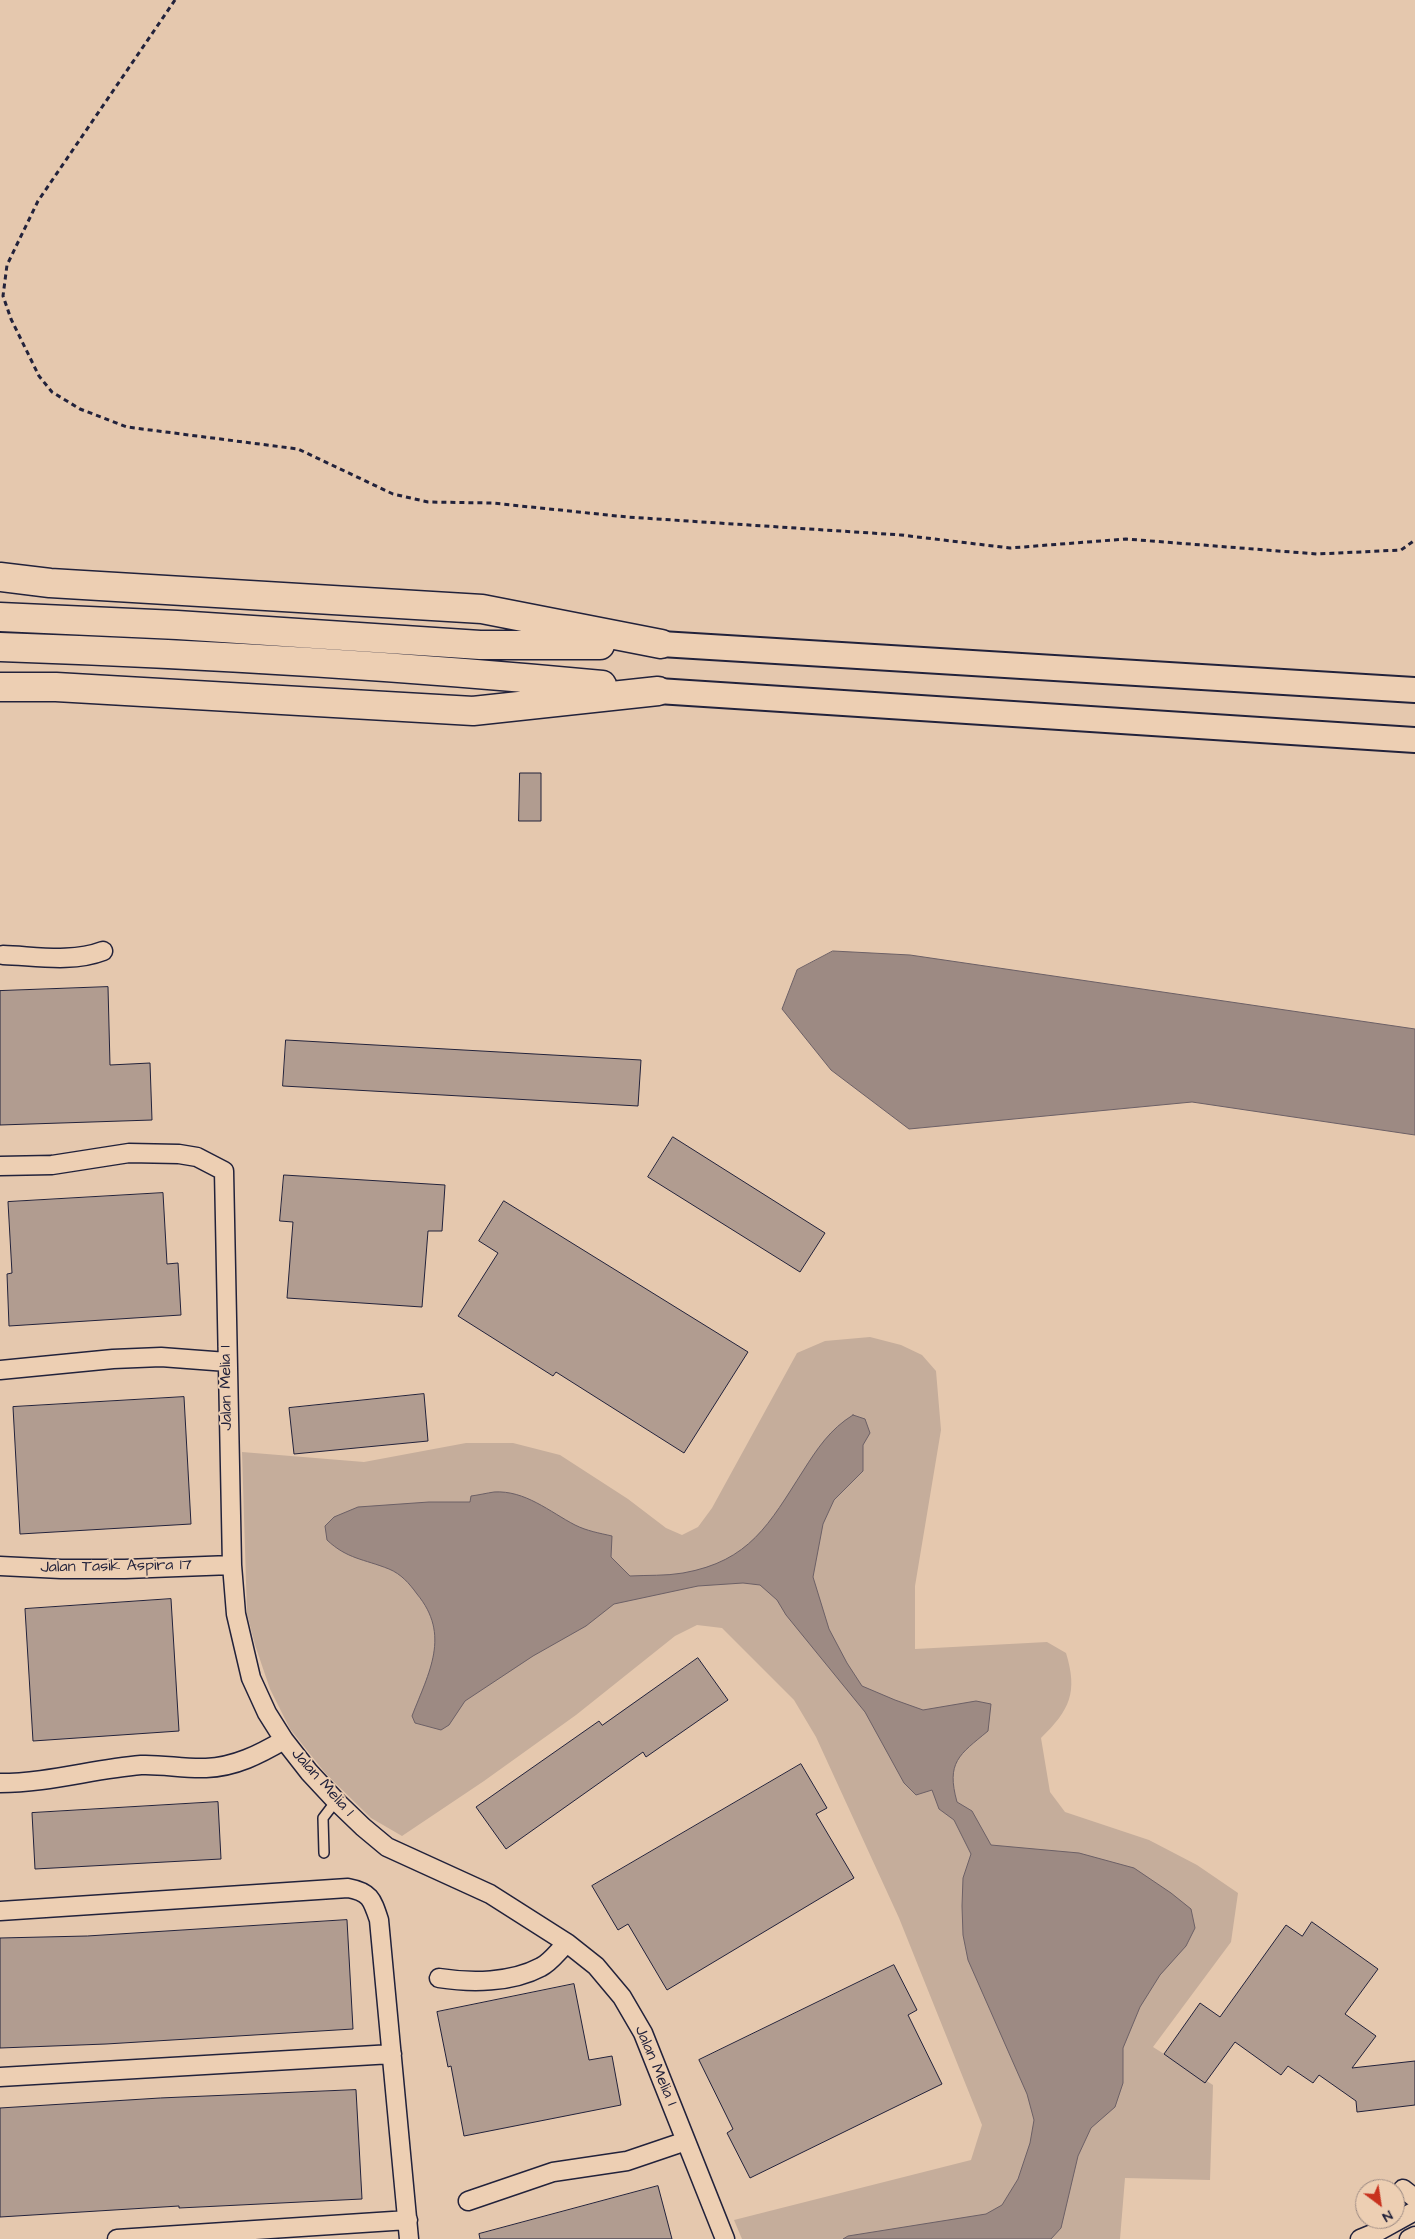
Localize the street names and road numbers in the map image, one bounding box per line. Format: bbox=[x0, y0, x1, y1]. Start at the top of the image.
street label: Jalan Melia 1 bbox=[217, 1345, 237, 1431]
street label: Jalan Tasik Aspira 17 bbox=[40, 1556, 192, 1578]
street label: Jalan Melia 1 bbox=[286, 1745, 358, 1821]
street label: Jalan Melia 1 bbox=[630, 2023, 680, 2109]

